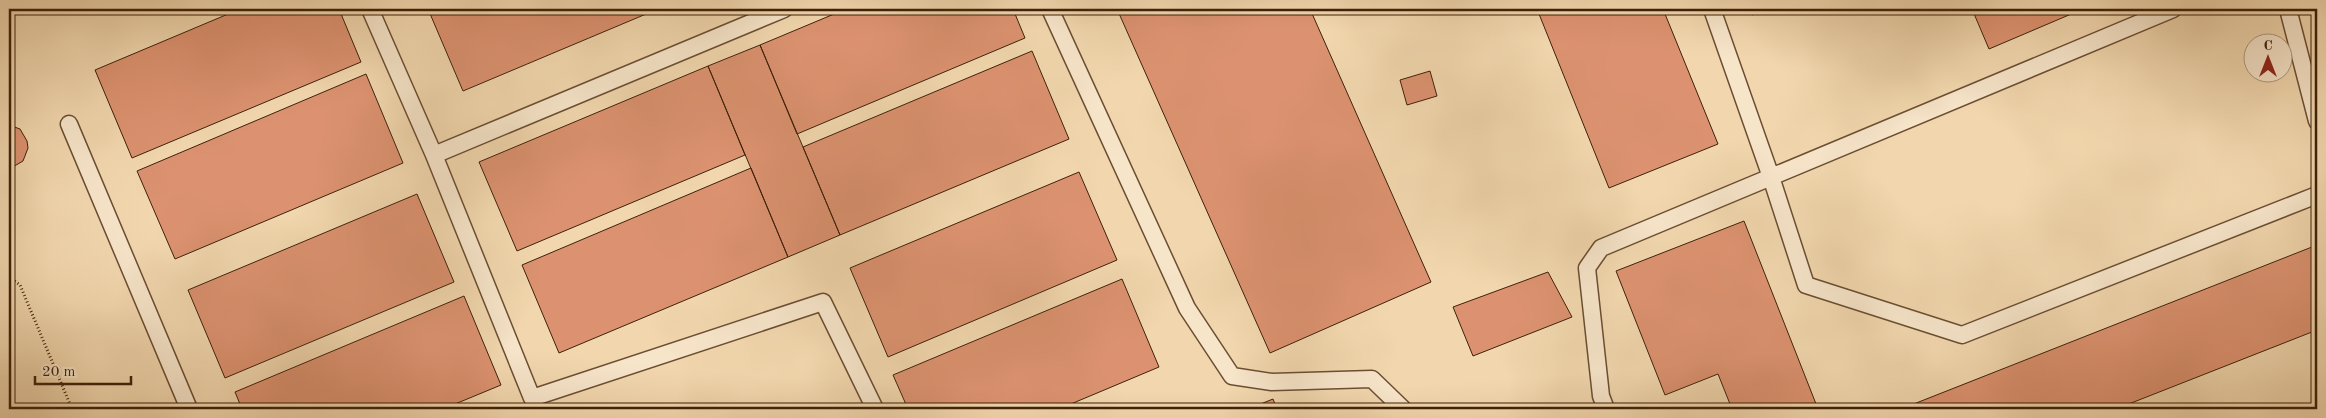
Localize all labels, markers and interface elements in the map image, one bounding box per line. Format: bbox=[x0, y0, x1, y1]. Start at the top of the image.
north arrow bbox=[2244, 32, 2294, 82]
text: С bbox=[2263, 39, 2273, 53]
scale bar bbox=[35, 353, 131, 385]
text: 20 m bbox=[42, 365, 76, 380]

